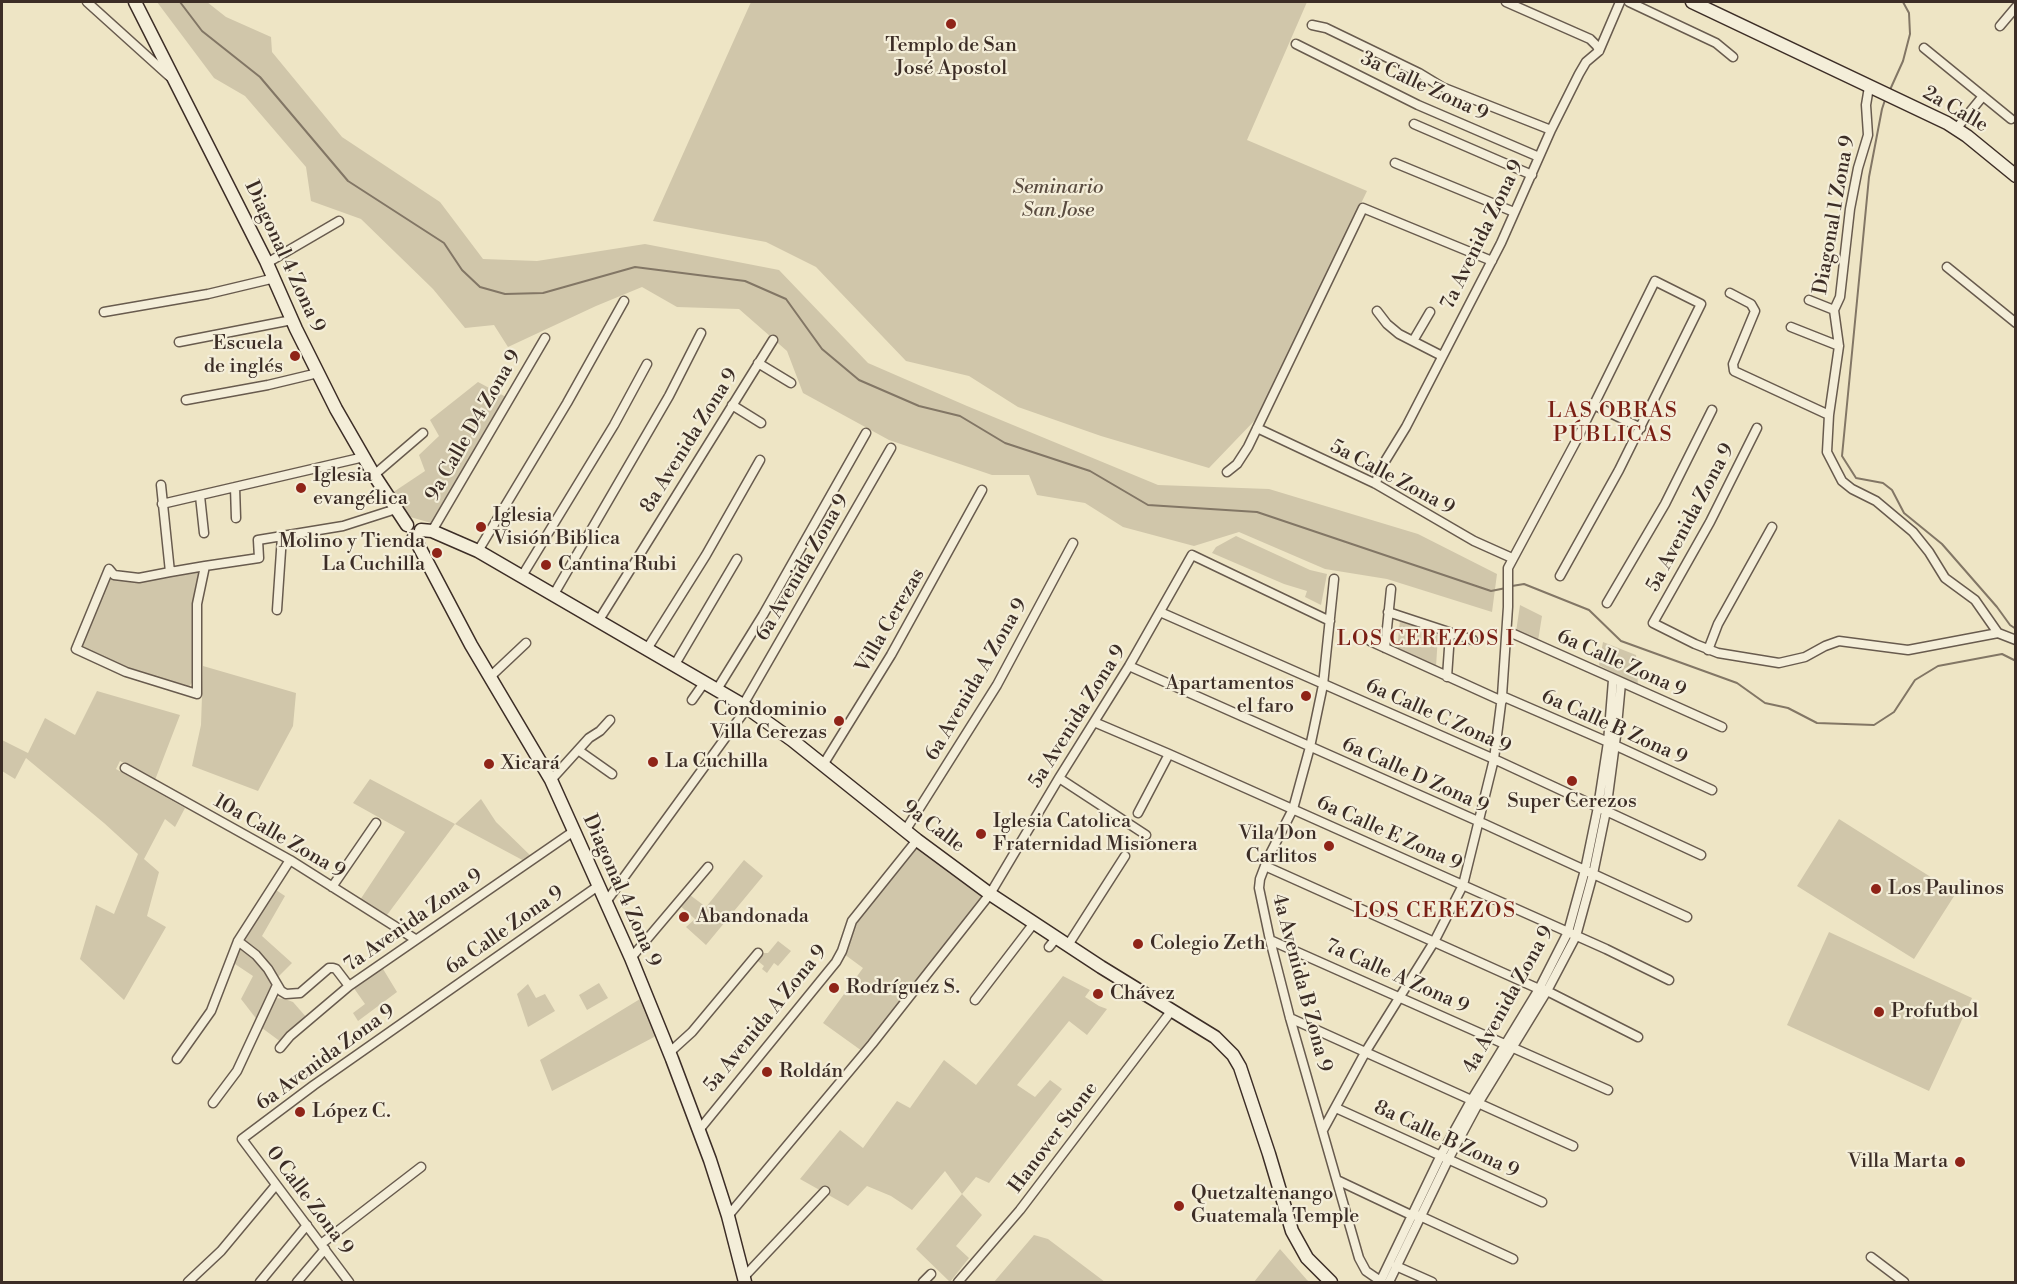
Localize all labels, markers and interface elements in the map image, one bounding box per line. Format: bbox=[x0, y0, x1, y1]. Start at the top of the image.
marker: Templo de San José Apostol bbox=[944, 17, 958, 31]
place label: Templo de San José Apostol bbox=[885, 34, 1017, 81]
street label: 3a Calle Zona 9 bbox=[1357, 47, 1491, 127]
street label: 2a Calle bbox=[1918, 82, 1992, 138]
street label: Diagonal 1 Zona 9 bbox=[1809, 134, 1861, 296]
street label: 7a Avenida Zona 9 bbox=[1436, 156, 1530, 314]
park label: Seminario San Jose bbox=[1012, 176, 1104, 223]
street label: Diagonal 4 Zona 9 bbox=[238, 177, 330, 337]
place label: Escuela de inglés bbox=[204, 332, 283, 379]
street label: 9a Calle D4 Zona 9 bbox=[421, 346, 527, 506]
marker: Escuela de inglés bbox=[288, 349, 302, 363]
street label: 8a Avenida Zona 9 bbox=[636, 364, 744, 518]
district label: LAS OBRAS PÚBLICAS bbox=[1548, 399, 1678, 449]
street label: 5a Calle Zona 9 bbox=[1326, 435, 1458, 521]
street label: 5a Avenida Zona 9 bbox=[1642, 440, 1740, 596]
place label: Iglesia evangélica bbox=[313, 464, 408, 511]
marker: Iglesia evangélica bbox=[294, 481, 308, 495]
street label: 6a Avenida Zona 9 bbox=[751, 490, 855, 646]
place label: Iglesia Visión Biblica bbox=[493, 504, 620, 551]
marker: Iglesia Visión Biblica bbox=[474, 520, 488, 534]
place label: Molino y Tienda La Cuchilla bbox=[278, 530, 425, 577]
marker: Molino y Tienda La Cuchilla bbox=[430, 546, 444, 560]
place label: Cantina Rubi bbox=[558, 553, 677, 577]
marker: Cantina Rubi bbox=[539, 558, 553, 572]
street label: Villa Cerezas bbox=[851, 564, 931, 678]
street label: 6a Avenida A Zona 9 bbox=[921, 595, 1033, 765]
street label: 6a Calle Zona 9 bbox=[1553, 625, 1689, 703]
district label: LOS CEREZOS I bbox=[1337, 627, 1515, 653]
street label: 5a Avenida Zona 9 bbox=[1024, 641, 1132, 793]
place label: Apartamentos el faro bbox=[1166, 672, 1294, 719]
street label: 6a Calle C Zona 9 bbox=[1362, 674, 1514, 760]
street label: 6a Calle B Zona 9 bbox=[1537, 685, 1691, 771]
marker: Apartamentos el faro bbox=[1299, 689, 1313, 703]
place label: Condominio Villa Cerezas bbox=[710, 698, 827, 745]
marker: Condominio Villa Cerezas bbox=[832, 714, 846, 728]
street label: 6a Calle D Zona 9 bbox=[1338, 733, 1492, 819]
place label: La Cuchilla bbox=[665, 750, 768, 774]
place label: Xicará bbox=[501, 752, 560, 776]
marker: La Cuchilla bbox=[646, 755, 660, 769]
marker: Xicará bbox=[482, 757, 496, 771]
marker: Super Cerezos bbox=[1565, 774, 1579, 788]
street label: 10a Calle Zona 9 bbox=[209, 790, 349, 884]
place label: Super Cerezos bbox=[1507, 790, 1637, 814]
street label: 6a Calle E Zona 9 bbox=[1313, 791, 1465, 877]
street label: 9a Calle bbox=[897, 796, 969, 858]
place label: Iglesia Catolica Fraternidad Misionera bbox=[993, 810, 1198, 857]
street label: Diagonal 4 Zona 9 bbox=[577, 811, 665, 971]
place label: Vila Don Carlitos bbox=[1238, 822, 1317, 869]
marker: Iglesia Catolica Fraternidad Misionera bbox=[974, 827, 988, 841]
marker: Vila Don Carlitos bbox=[1322, 839, 1336, 853]
street label: 7a Avenida Zona 9 bbox=[340, 864, 488, 978]
place label: Los Paulinos bbox=[1888, 877, 2004, 901]
street label: 6a Calle Zona 9 bbox=[441, 881, 569, 981]
marker: Los Paulinos bbox=[1869, 882, 1883, 896]
street label: 4a Avenida B Zona 9 bbox=[1266, 891, 1336, 1075]
district label: LOS CEREZOS bbox=[1353, 899, 1517, 925]
place label: Abandonada bbox=[696, 905, 809, 929]
marker: Abandonada bbox=[677, 910, 691, 924]
street label: 4a Avenida Zona 9 bbox=[1458, 922, 1560, 1078]
place label: Colegio Zeth bbox=[1150, 932, 1266, 956]
street label: 7a Calle A Zona 9 bbox=[1321, 935, 1473, 1019]
marker: Colegio Zeth bbox=[1131, 937, 1145, 951]
street label: 5a Avenida A Zona 9 bbox=[699, 941, 833, 1097]
place label: Rodríguez S. bbox=[846, 976, 960, 1000]
marker: Rodríguez S. bbox=[827, 981, 841, 995]
place label: Chávez bbox=[1110, 982, 1175, 1006]
marker: Chávez bbox=[1091, 987, 1105, 1001]
street label: 6a Avenida Zona 9 bbox=[252, 1000, 400, 1116]
place label: Profutbol bbox=[1891, 1000, 1979, 1024]
marker: Profutbol bbox=[1872, 1005, 1886, 1019]
place label: Roldán bbox=[779, 1060, 843, 1084]
marker: Roldán bbox=[760, 1065, 774, 1079]
street label: Hanover Stone bbox=[1004, 1078, 1104, 1198]
street label: 8a Calle B Zona 9 bbox=[1370, 1096, 1522, 1184]
place label: López C. bbox=[312, 1100, 391, 1124]
marker: López C. bbox=[293, 1105, 307, 1119]
street label: 0 Calle Zona 9 bbox=[260, 1142, 358, 1260]
place label: Villa Marta bbox=[1848, 1150, 1948, 1174]
marker: Villa Marta bbox=[1953, 1155, 1967, 1169]
place label: Quetzaltenango Guatemala Temple bbox=[1191, 1182, 1359, 1229]
marker: Quetzaltenango Guatemala Temple bbox=[1172, 1199, 1186, 1213]

